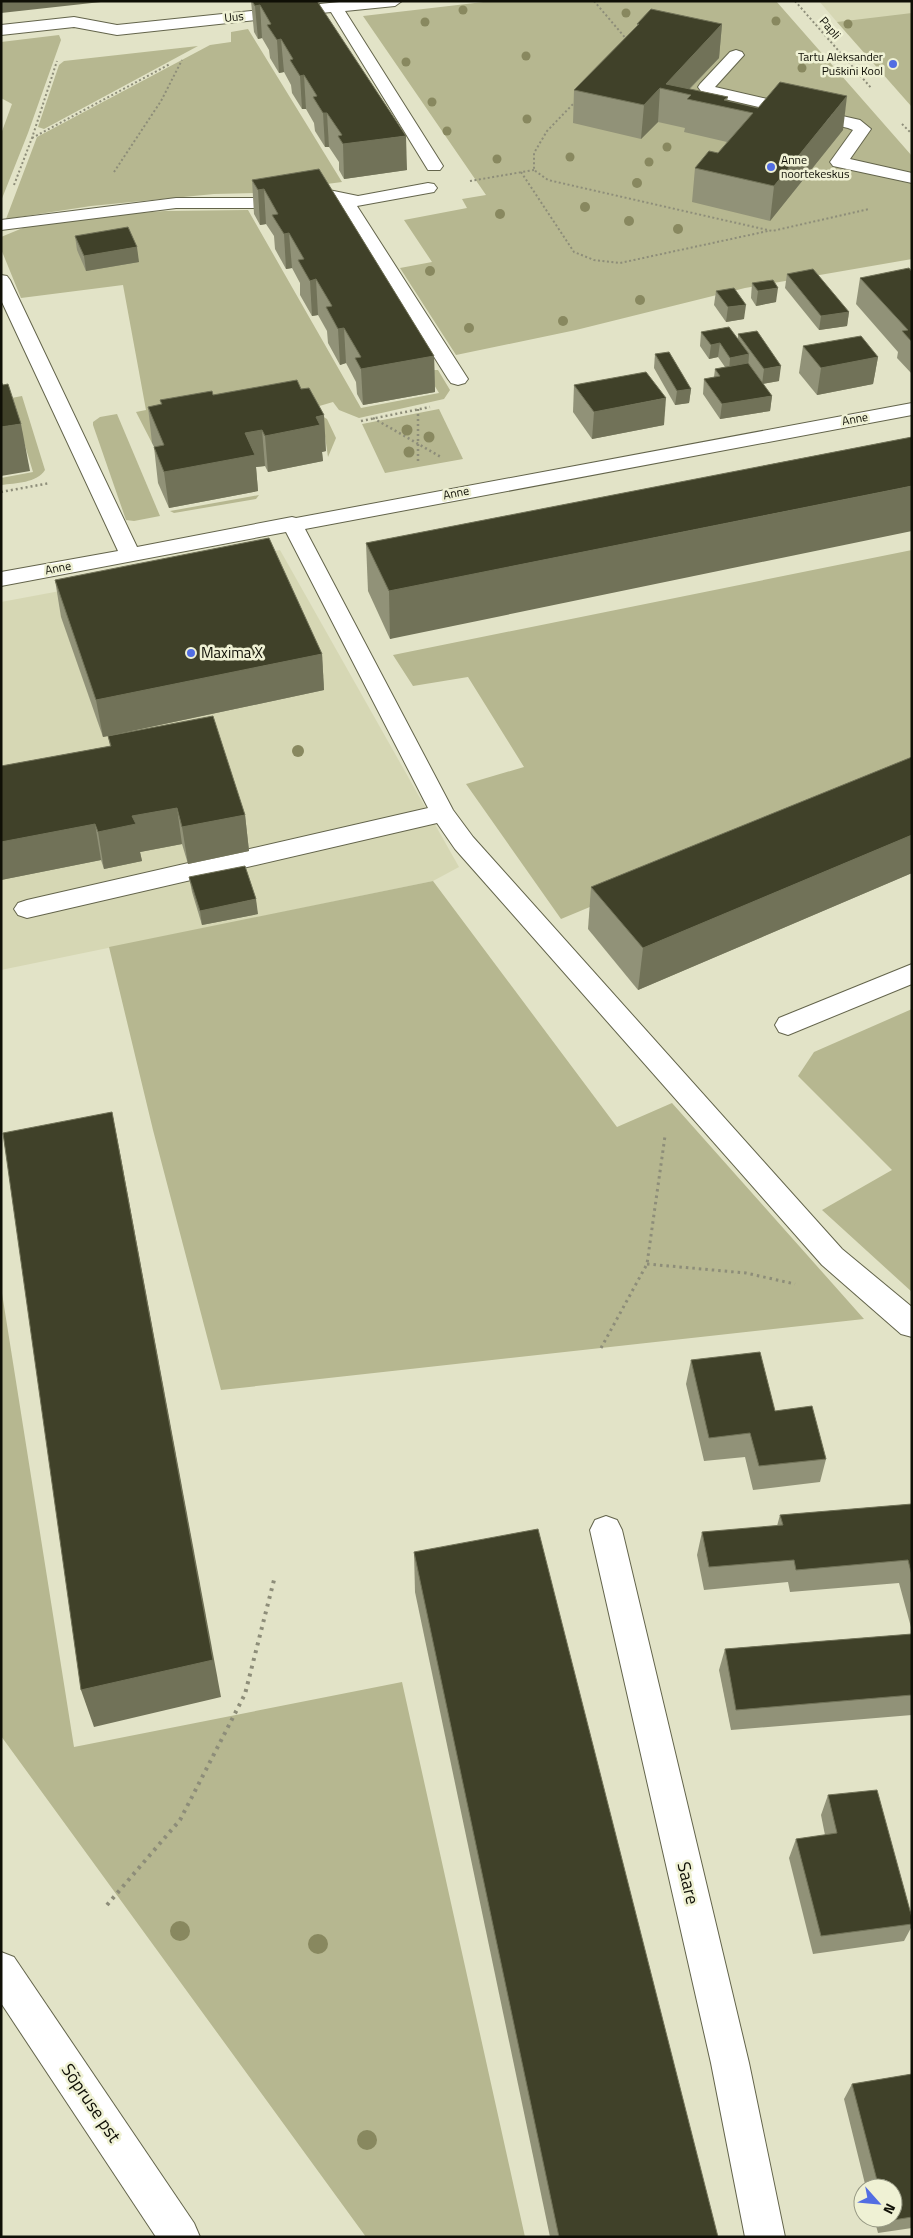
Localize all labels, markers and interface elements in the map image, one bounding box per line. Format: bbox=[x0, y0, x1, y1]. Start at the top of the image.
street label: Uus bbox=[223, 6, 245, 27]
street label: Papli bbox=[815, 12, 846, 43]
place label: Tartu Aleksander Puškini Kool bbox=[798, 47, 883, 80]
marker: Tartu Aleksander Puškini Kool bbox=[887, 58, 899, 70]
place label: Anne noortekeskus bbox=[781, 150, 850, 183]
marker: Anne noortekeskus bbox=[765, 161, 777, 173]
street label: Anne bbox=[840, 407, 869, 430]
street label: Anne bbox=[441, 481, 471, 504]
street label: Anne bbox=[43, 556, 73, 579]
place label: Maxima X bbox=[201, 641, 264, 664]
marker: Maxima X bbox=[185, 647, 197, 659]
street label: Saare bbox=[671, 1859, 706, 1907]
street label: Sõpruse pst bbox=[55, 2058, 128, 2148]
north arrow bbox=[853, 2178, 903, 2228]
text: N bbox=[878, 2200, 902, 2218]

